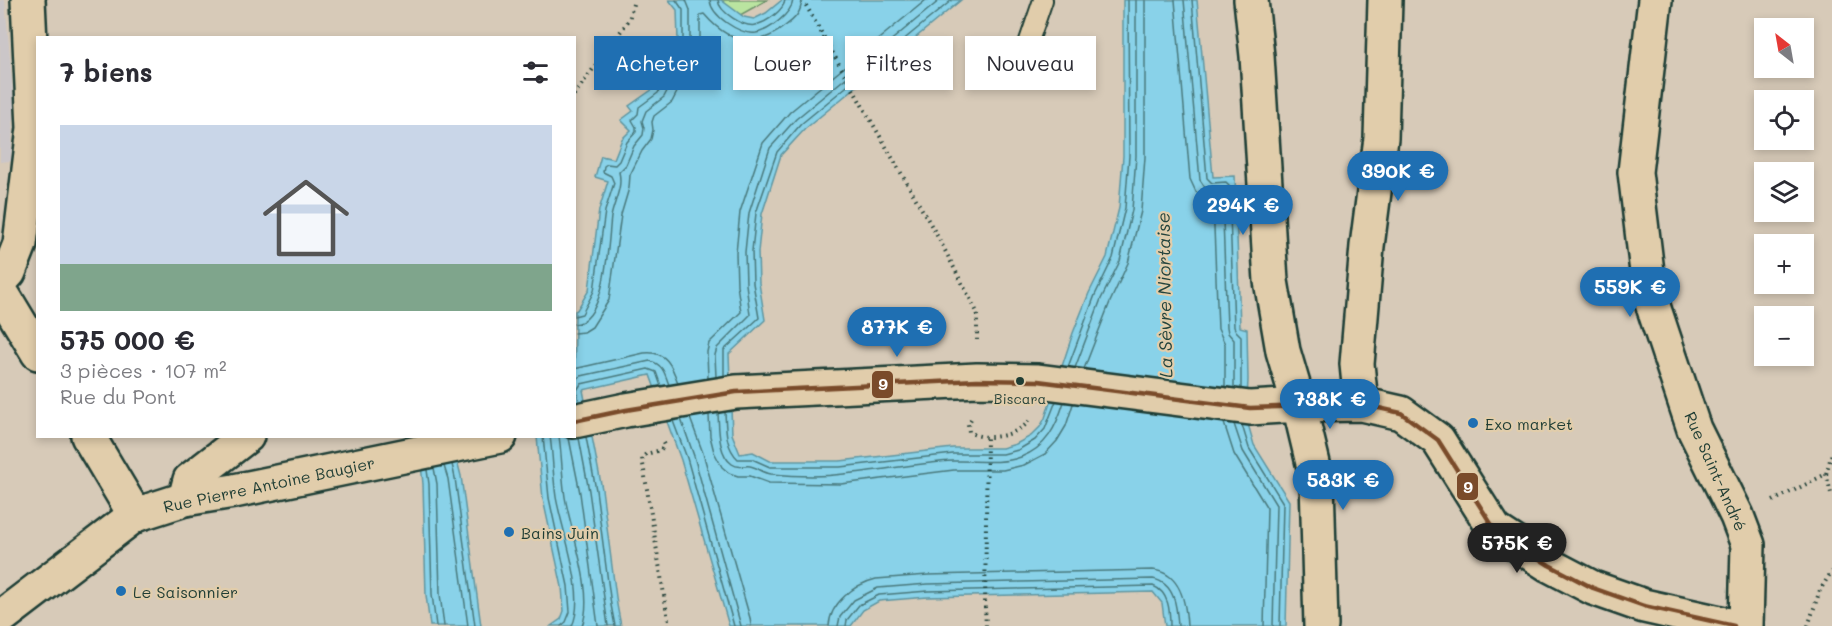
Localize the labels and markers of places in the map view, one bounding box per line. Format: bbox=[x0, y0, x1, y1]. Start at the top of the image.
pin: 390K € bbox=[1349, 151, 1447, 202]
pin: 294K € bbox=[1194, 185, 1292, 236]
pin: 559K € bbox=[1581, 267, 1679, 318]
pin: 877K € bbox=[848, 307, 946, 358]
marker: Biscara bbox=[1014, 375, 1026, 387]
pin: 738K € bbox=[1281, 379, 1379, 430]
place label: Biscara bbox=[994, 389, 1046, 408]
place label: Exo market bbox=[1485, 413, 1573, 434]
marker: Exo market bbox=[1466, 416, 1480, 430]
pin: 583K € bbox=[1294, 460, 1392, 511]
place label: Bains Juin bbox=[521, 522, 599, 543]
pin: 575K € bbox=[1468, 523, 1566, 574]
marker: Bains Juin bbox=[502, 525, 516, 539]
place label: Le Saisonnier bbox=[133, 581, 238, 602]
marker: Le Saisonnier bbox=[114, 584, 128, 598]

